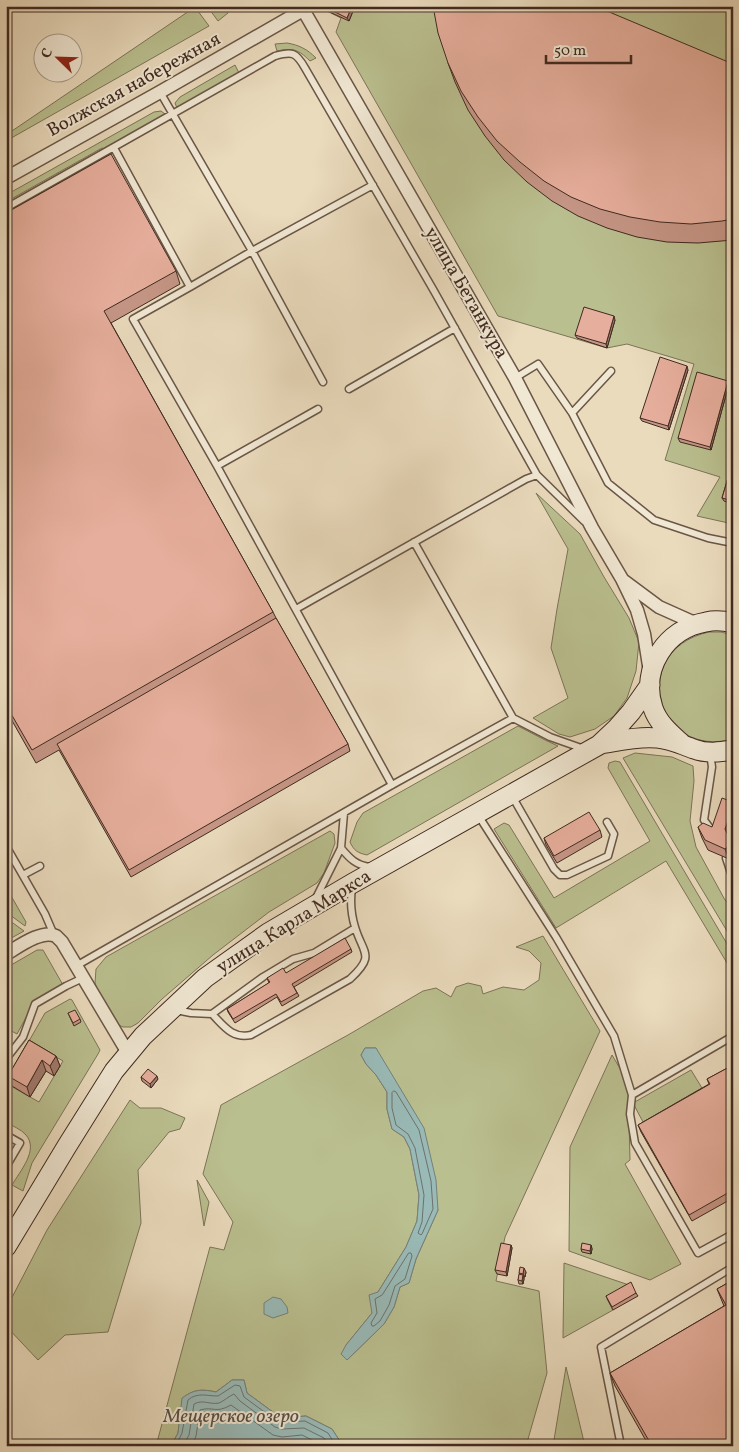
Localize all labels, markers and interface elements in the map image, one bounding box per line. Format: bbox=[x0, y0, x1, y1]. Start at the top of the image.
street label: Волжская набережная bbox=[42, 26, 226, 144]
north arrow bbox=[32, 32, 82, 82]
scale bar bbox=[546, 32, 632, 64]
text: 50 m bbox=[554, 41, 586, 62]
text: С bbox=[37, 46, 58, 61]
street label: улица Бетанкура bbox=[418, 222, 514, 364]
street label: улица Карла Маркса bbox=[212, 864, 376, 980]
water label: Мещерское озеро bbox=[162, 1403, 299, 1431]

